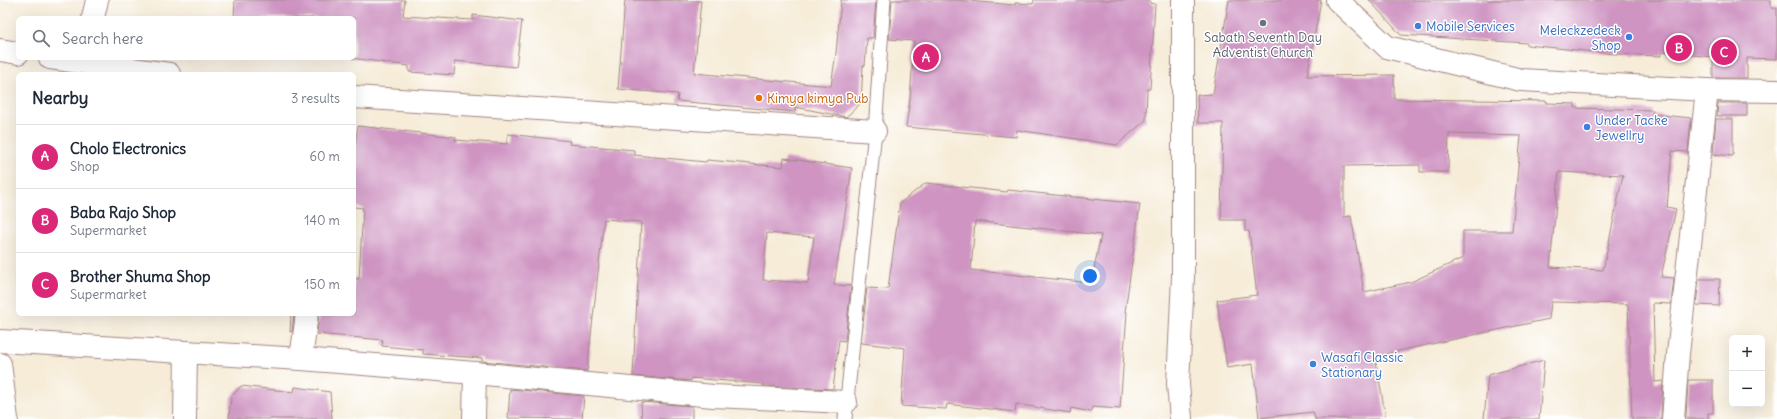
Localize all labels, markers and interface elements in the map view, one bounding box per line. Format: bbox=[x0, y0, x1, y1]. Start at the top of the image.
search box bbox=[16, 16, 356, 60]
marker: Sabath Seventh Day Adventist Church bbox=[1258, 18, 1268, 28]
place label: Mobile Services bbox=[1426, 18, 1515, 35]
marker: Mobile Services bbox=[1413, 21, 1423, 31]
place label: Meleckzedeck Shop bbox=[1540, 22, 1621, 54]
icon: search bbox=[30, 27, 52, 49]
text: Search here bbox=[62, 29, 143, 48]
place label: Sabath Seventh Day Adventist Church bbox=[1204, 29, 1322, 61]
marker: Meleckzedeck Shop bbox=[1624, 32, 1634, 42]
pin: B bbox=[1666, 33, 1692, 63]
pin: C bbox=[1711, 37, 1737, 67]
pin: A bbox=[913, 42, 939, 72]
text: Nearby bbox=[32, 87, 88, 109]
text: 3 results bbox=[291, 90, 340, 107]
place label: Kimya kimya Pub bbox=[767, 90, 869, 107]
marker: Kimya kimya Pub bbox=[754, 93, 764, 103]
place label: Under Tacke Jewellry bbox=[1595, 112, 1668, 144]
marker: Under Tacke Jewellry bbox=[1582, 122, 1592, 132]
text: Cholo Electronics bbox=[70, 139, 186, 158]
text: A bbox=[41, 148, 49, 165]
text: 60 m bbox=[309, 148, 340, 165]
text: Shop bbox=[70, 158, 99, 175]
text: Baba Rajo Shop bbox=[70, 203, 176, 222]
text: B bbox=[41, 212, 49, 229]
text: 140 m bbox=[304, 212, 340, 229]
text: Supermarket bbox=[70, 222, 147, 239]
your location bbox=[1080, 266, 1100, 286]
text: Brother Shuma Shop bbox=[70, 267, 211, 286]
text: C bbox=[41, 276, 49, 293]
text: 150 m bbox=[304, 276, 340, 293]
text: Supermarket bbox=[70, 286, 147, 303]
map controls bbox=[1729, 335, 1765, 407]
button: + bbox=[1729, 335, 1765, 371]
place label: Wasafi Classic Stationary bbox=[1321, 349, 1404, 381]
marker: Wasafi Classic Stationary bbox=[1308, 359, 1318, 369]
button: − bbox=[1729, 371, 1765, 407]

